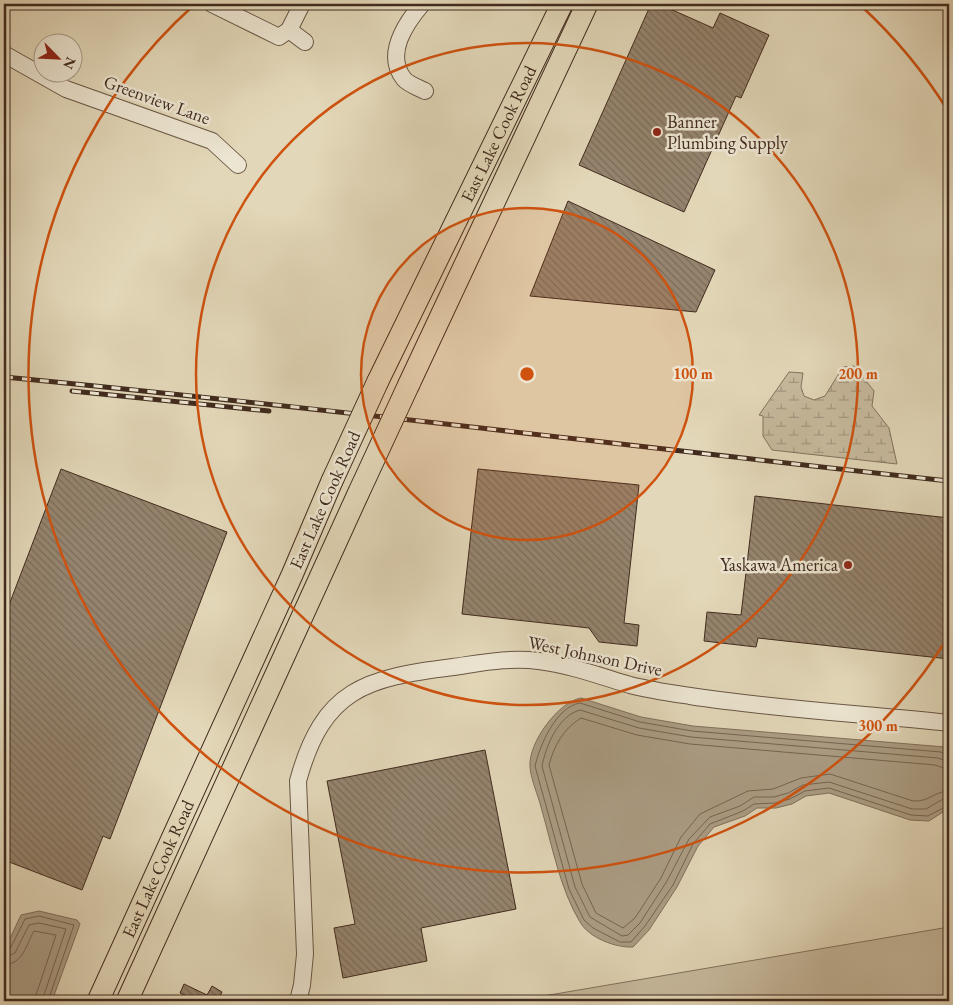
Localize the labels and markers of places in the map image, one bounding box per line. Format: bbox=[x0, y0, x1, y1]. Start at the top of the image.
place label: Banner Plumbing Supply bbox=[667, 110, 788, 154]
marker: Banner Plumbing Supply bbox=[651, 126, 663, 138]
centre of rings bbox=[518, 365, 536, 383]
place label: Yaskawa America bbox=[720, 553, 839, 576]
marker: Yaskawa America bbox=[842, 559, 854, 571]

